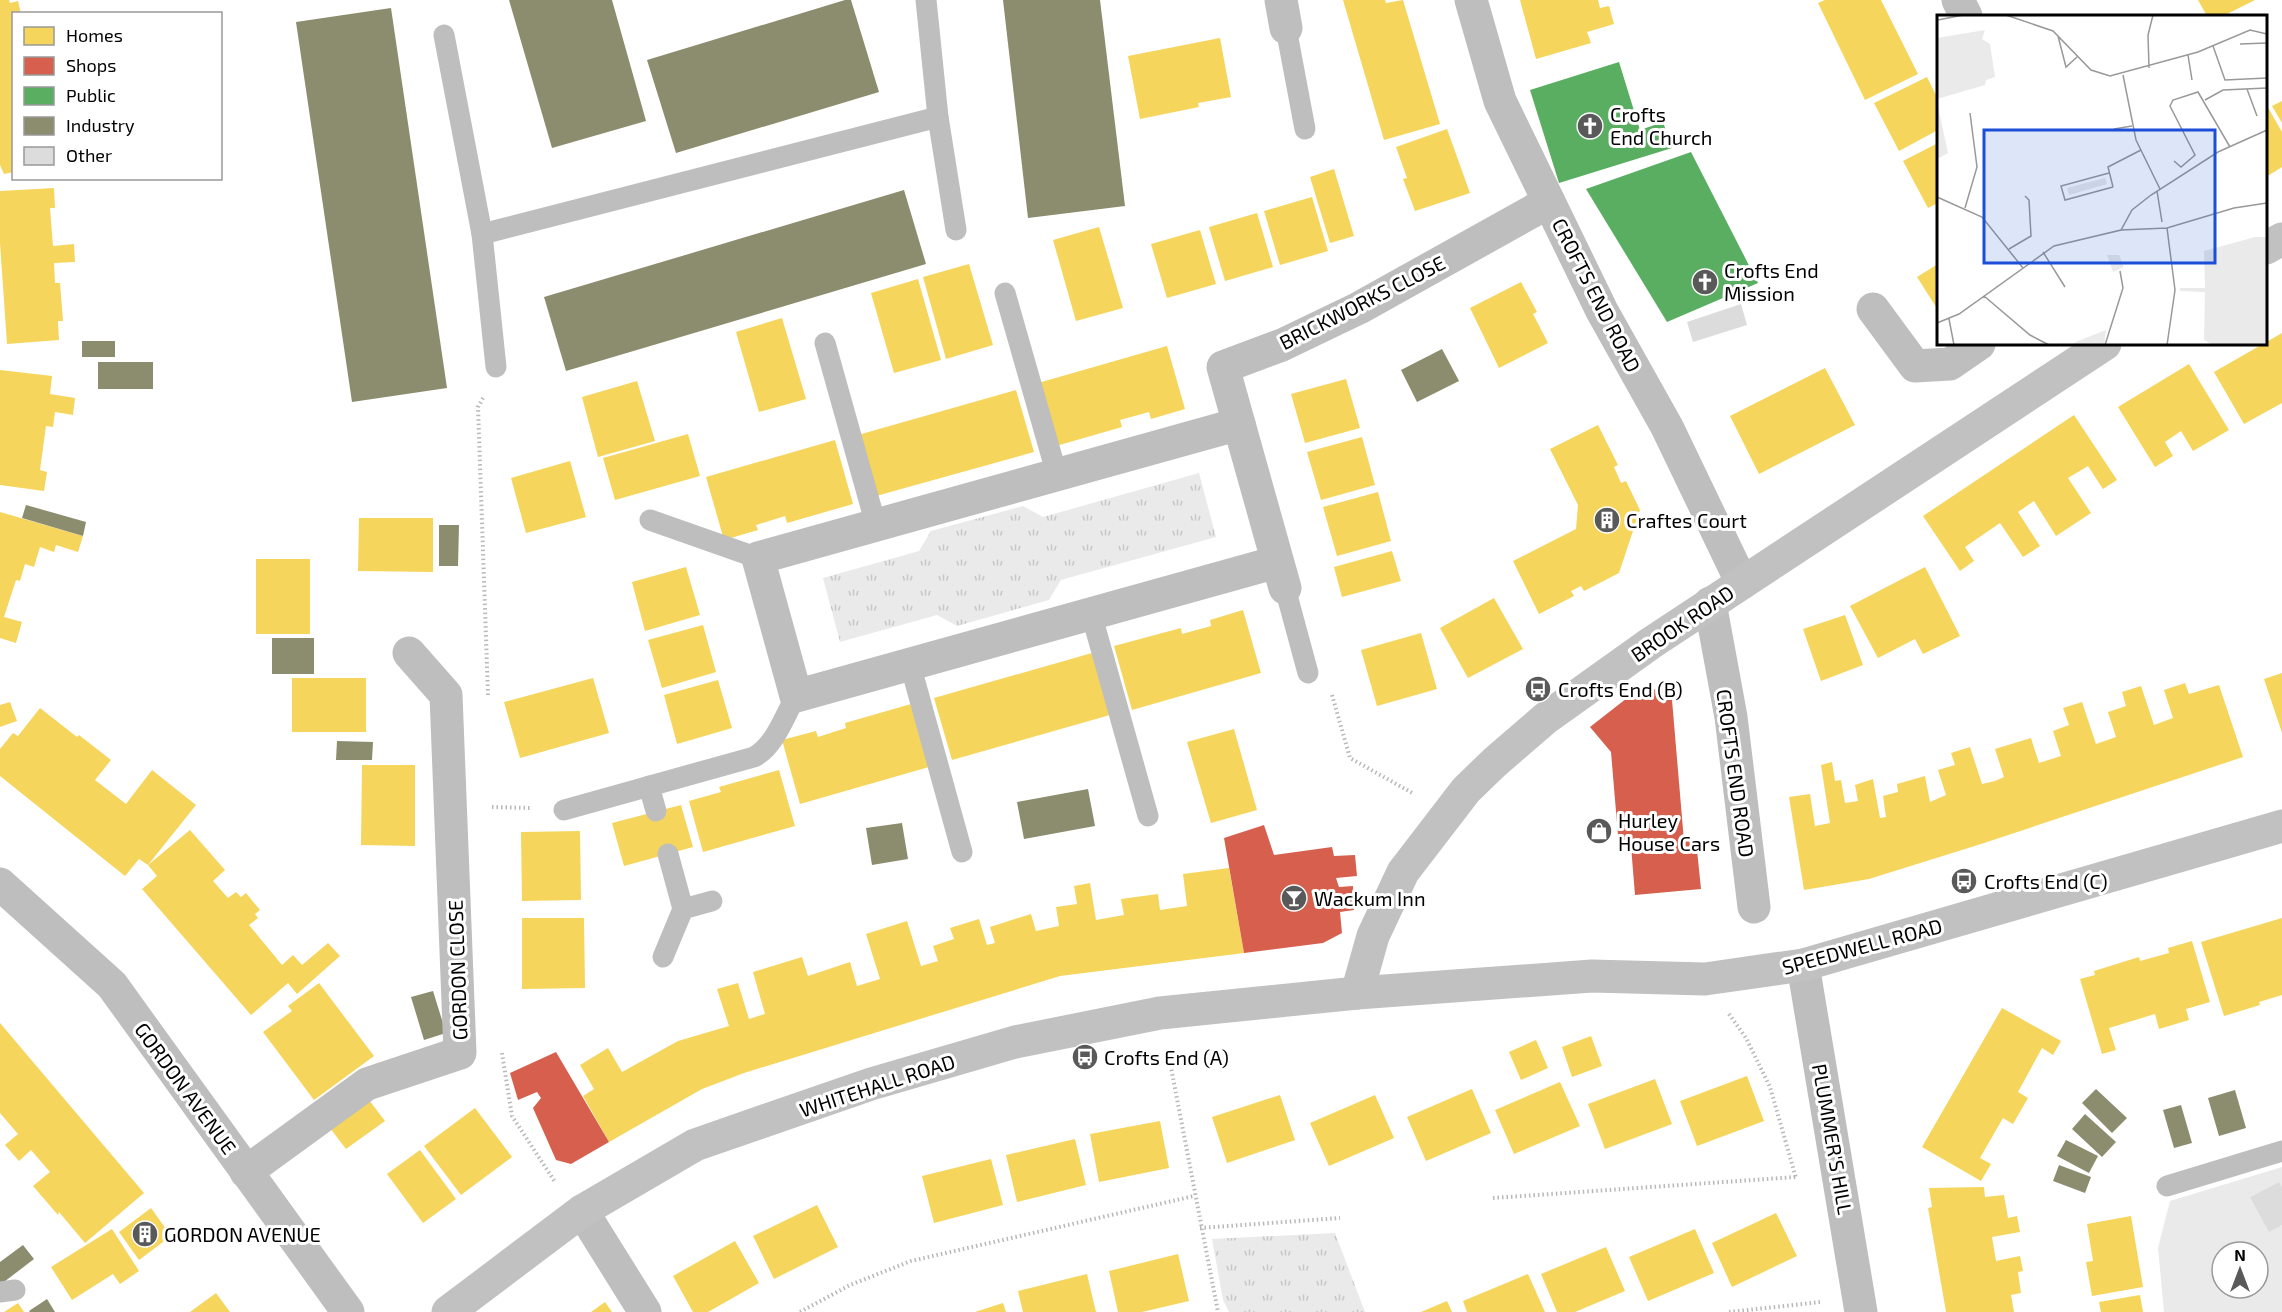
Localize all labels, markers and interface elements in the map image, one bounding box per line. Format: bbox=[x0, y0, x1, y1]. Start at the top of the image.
legend bbox=[12, 12, 222, 180]
inset map bbox=[1937, 15, 2267, 345]
text: Homes bbox=[66, 24, 123, 46]
text: Shops bbox=[66, 54, 116, 76]
text: Public bbox=[66, 84, 116, 106]
place label: Crofts End Church bbox=[1610, 102, 1712, 149]
church icon: Crofts End Church bbox=[1575, 111, 1605, 141]
text: Industry bbox=[66, 114, 135, 136]
text: Other bbox=[66, 144, 112, 166]
street label: CROFTS END ROAD bbox=[1548, 214, 1646, 376]
street label: BRICKWORKS CLOSE bbox=[1275, 250, 1449, 354]
place label: Crofts End Mission bbox=[1724, 258, 1819, 305]
church icon: Crofts End Mission bbox=[1690, 267, 1720, 297]
building icon: Craftes Court bbox=[1592, 505, 1622, 535]
place label: Craftes Court bbox=[1626, 508, 1747, 532]
street label: BROOK ROAD bbox=[1626, 580, 1738, 666]
bus stop icon: Crofts End (B) bbox=[1523, 674, 1553, 704]
place label: Crofts End (B) bbox=[1558, 677, 1683, 701]
street label: CROFTS END ROAD bbox=[1712, 687, 1760, 859]
place label: Hurley House Cars bbox=[1618, 808, 1720, 855]
shop icon: Hurley House Cars bbox=[1584, 816, 1614, 846]
bus stop icon: Crofts End (C) bbox=[1949, 866, 1979, 896]
place label: Crofts End (C) bbox=[1984, 869, 2108, 893]
bar icon: Wackum Inn bbox=[1279, 883, 1309, 913]
place label: Wackum Inn bbox=[1314, 886, 1426, 910]
street label: GORDON CLOSE bbox=[443, 899, 471, 1041]
street label: SPEEDWELL ROAD bbox=[1779, 913, 1945, 979]
street label: GORDON AVENUE bbox=[130, 1018, 242, 1158]
bus stop icon: Crofts End (A) bbox=[1070, 1042, 1100, 1072]
place label: Crofts End (A) bbox=[1104, 1045, 1229, 1069]
street label: WHITEHALL ROAD bbox=[796, 1049, 958, 1121]
street label: PLUMMER'S HILL bbox=[1808, 1062, 1858, 1216]
building icon: GORDON AVENUE bbox=[130, 1219, 160, 1249]
place label: GORDON AVENUE bbox=[164, 1222, 321, 1246]
north arrow bbox=[2210, 1240, 2270, 1300]
text: N bbox=[2234, 1245, 2246, 1264]

